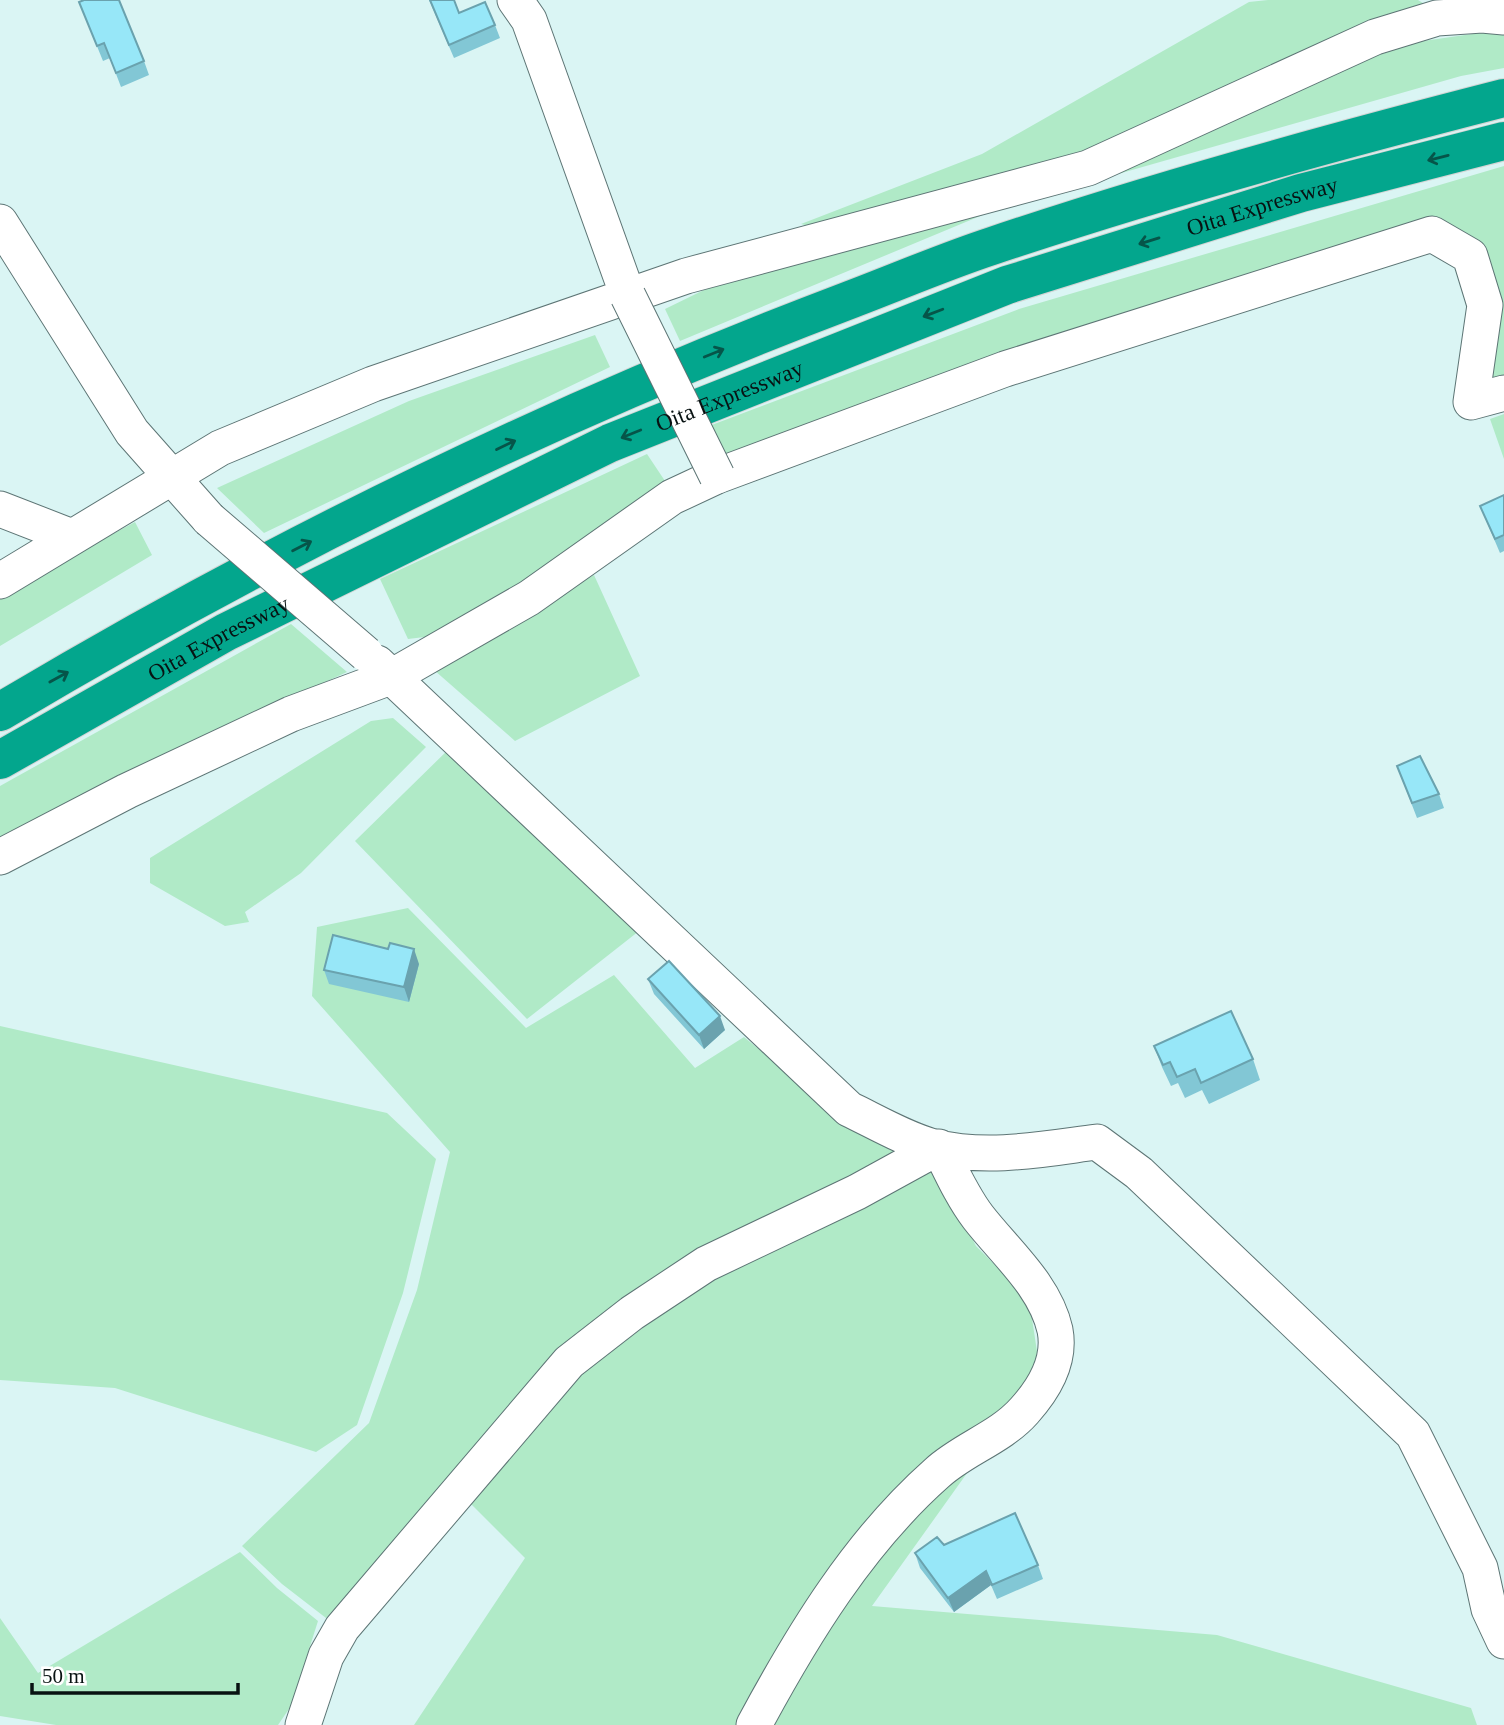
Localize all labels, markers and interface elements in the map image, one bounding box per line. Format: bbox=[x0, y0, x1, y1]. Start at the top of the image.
one-way arrow bbox=[1427, 152, 1450, 165]
street label: Oita Expressway bbox=[1184, 172, 1341, 241]
one-way arrow bbox=[1138, 235, 1160, 248]
one-way arrow bbox=[923, 308, 945, 321]
one-way arrow bbox=[703, 346, 724, 359]
street label: Oita Expressway bbox=[652, 355, 807, 437]
one-way arrow bbox=[621, 428, 642, 441]
one-way arrow bbox=[495, 438, 516, 451]
one-way arrow bbox=[291, 538, 312, 552]
street label: Oita Expressway bbox=[143, 591, 294, 687]
one-way arrow bbox=[48, 670, 69, 683]
scale bar bbox=[32, 1652, 238, 1696]
text: 50 m bbox=[42, 1664, 85, 1688]

